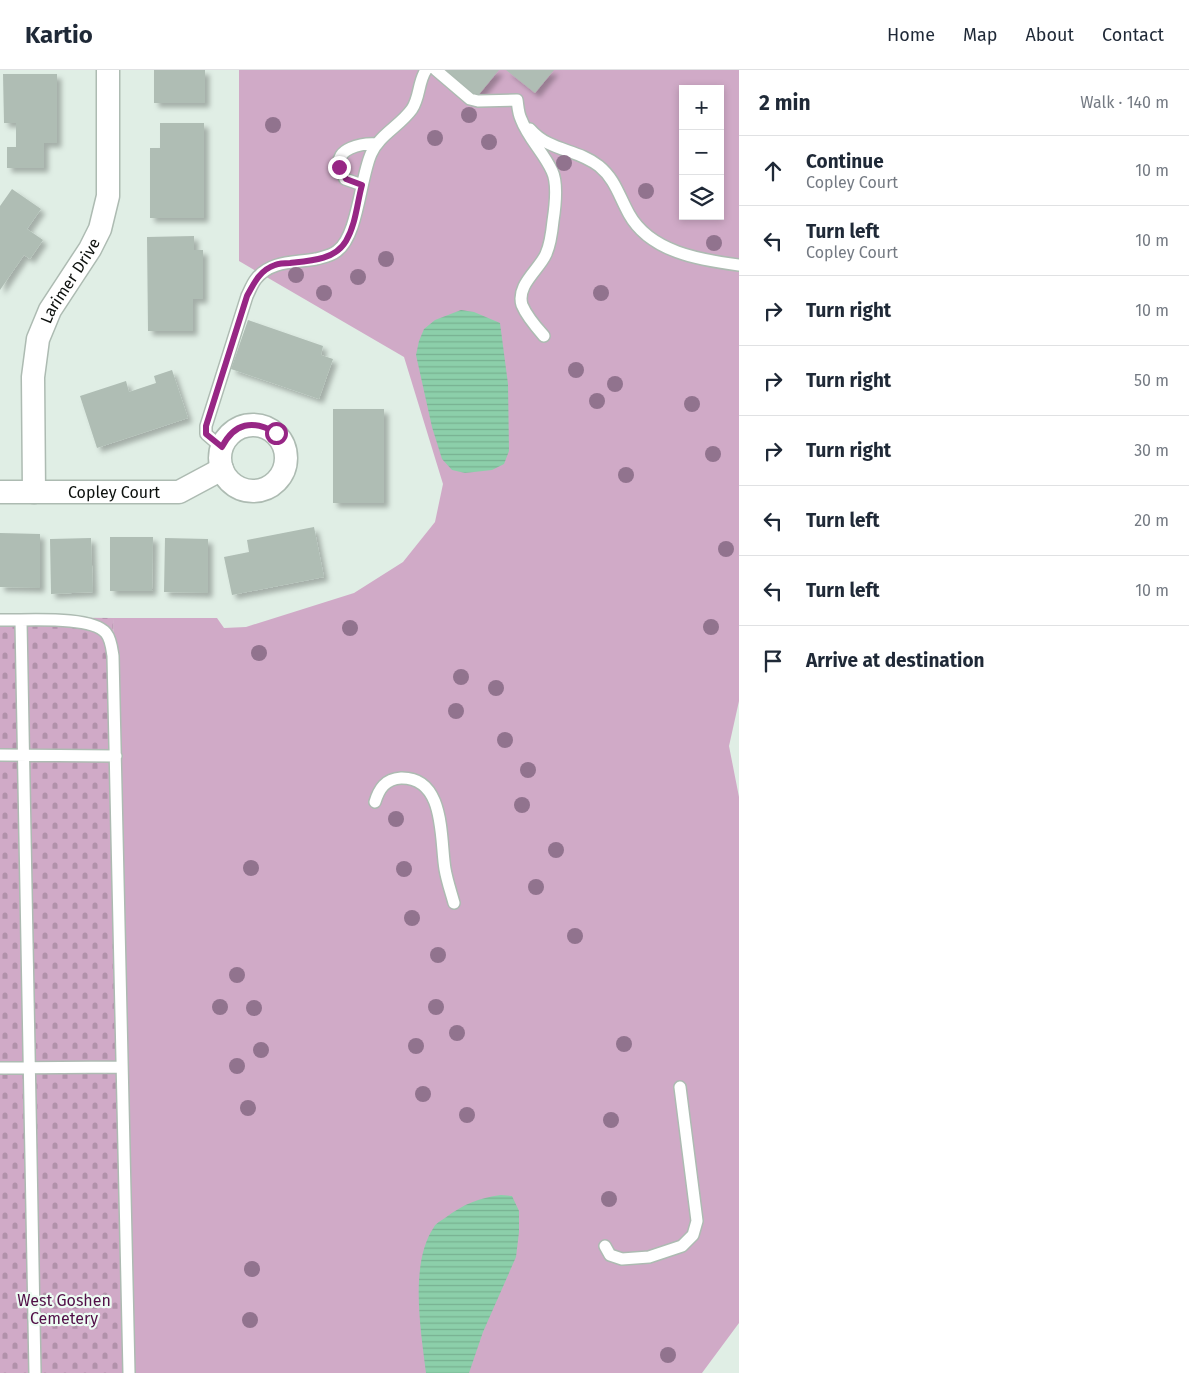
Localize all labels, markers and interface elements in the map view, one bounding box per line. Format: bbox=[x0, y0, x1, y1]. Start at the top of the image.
text: Kartio bbox=[25, 21, 93, 49]
text: Home bbox=[887, 24, 935, 46]
text: Map bbox=[963, 24, 997, 46]
text: About bbox=[1025, 24, 1074, 46]
text: Contact bbox=[1102, 24, 1164, 46]
map controls bbox=[679, 85, 724, 220]
button: + bbox=[679, 85, 724, 130]
text: 2 min bbox=[759, 90, 811, 116]
text: Walk · 140 m bbox=[1080, 93, 1169, 112]
button: − bbox=[679, 130, 724, 175]
text: Continue bbox=[806, 150, 884, 173]
route end bbox=[328, 156, 351, 179]
icon: ahead bbox=[759, 157, 787, 185]
text: 10 m bbox=[1135, 161, 1169, 180]
text: Copley Court bbox=[806, 173, 898, 192]
button: layers bbox=[679, 175, 724, 220]
text: Turn left bbox=[806, 220, 880, 243]
icon: left bbox=[759, 227, 787, 255]
text: 10 m bbox=[1135, 231, 1169, 250]
street label: Larimer Drive bbox=[36, 235, 103, 326]
text: Copley Court bbox=[806, 243, 898, 262]
icon: right bbox=[759, 297, 787, 325]
text: Turn right bbox=[806, 299, 891, 322]
text: 10 m bbox=[1135, 301, 1169, 320]
icon: right bbox=[759, 367, 787, 395]
text: Turn right bbox=[806, 369, 891, 392]
text: 50 m bbox=[1134, 371, 1169, 390]
route start bbox=[265, 422, 288, 445]
icon: right bbox=[759, 437, 787, 465]
text: Turn right bbox=[806, 439, 891, 462]
text: 30 m bbox=[1134, 441, 1169, 460]
street label: Copley Court bbox=[68, 483, 160, 502]
icon: left bbox=[759, 507, 787, 535]
text: Turn left bbox=[806, 509, 880, 532]
text: 20 m bbox=[1134, 511, 1169, 530]
icon: left bbox=[759, 577, 787, 605]
text: Turn left bbox=[806, 579, 880, 602]
text: 10 m bbox=[1135, 581, 1169, 600]
icon: arrive bbox=[759, 647, 787, 675]
text: Arrive at destination bbox=[806, 649, 985, 672]
park label: West Goshen Cemetery bbox=[17, 1291, 111, 1328]

